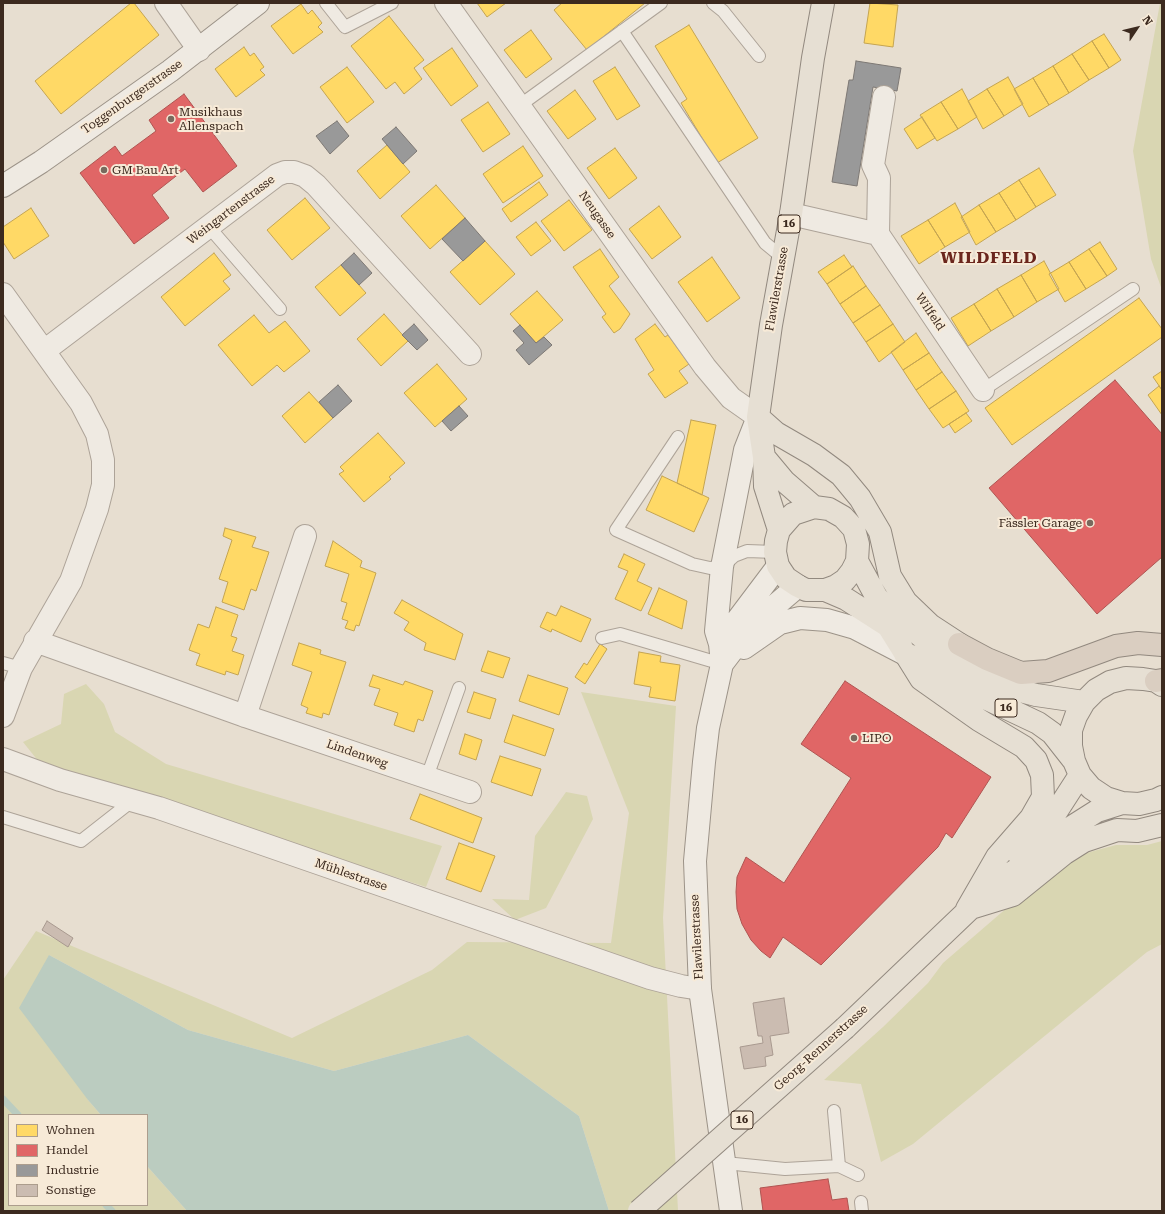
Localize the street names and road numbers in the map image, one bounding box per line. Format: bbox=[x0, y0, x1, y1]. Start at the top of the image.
street label: Toggenburgerstrasse bbox=[79, 57, 185, 137]
street label: Weingartenstrasse bbox=[184, 172, 278, 248]
street label: Neugasse bbox=[575, 189, 619, 241]
road number: 16 bbox=[778, 215, 800, 233]
street label: Flawilerstrasse bbox=[762, 246, 792, 332]
street label: Wilfeld bbox=[912, 290, 948, 334]
road number: 16 bbox=[995, 699, 1017, 717]
street label: Lindenweg bbox=[324, 737, 390, 771]
street label: Mühlestrasse bbox=[313, 856, 389, 894]
street label: Flawilerstrasse bbox=[688, 894, 706, 980]
street label: Georg-Rennerstrasse bbox=[771, 1002, 871, 1094]
road number: 16 bbox=[731, 1111, 753, 1129]

